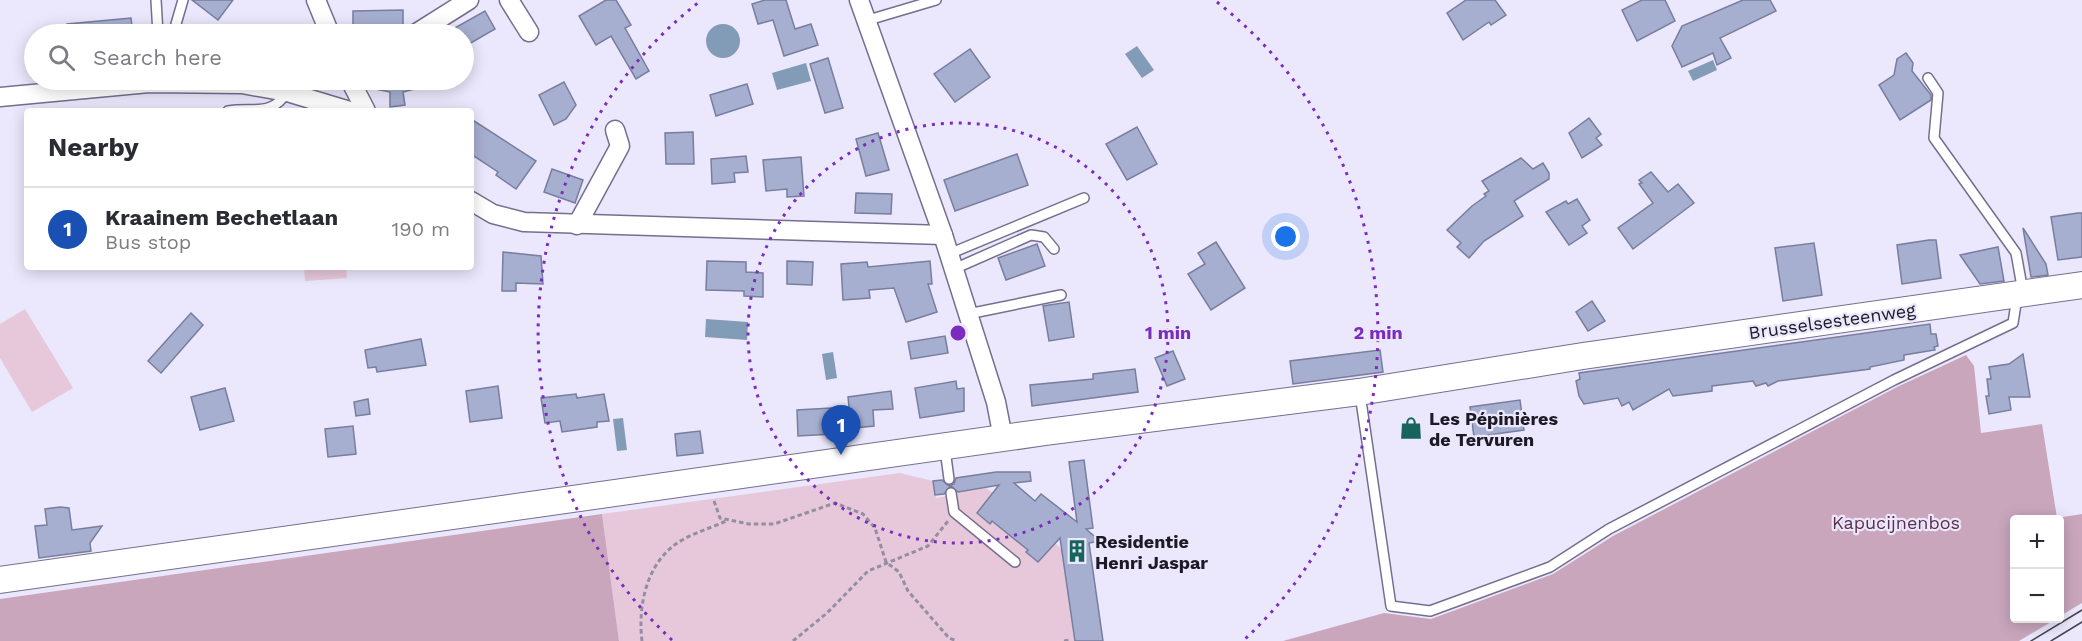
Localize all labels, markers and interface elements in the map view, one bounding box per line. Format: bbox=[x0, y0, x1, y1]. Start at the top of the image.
search box bbox=[24, 24, 474, 90]
icon: search bbox=[45, 41, 78, 74]
text: Search here bbox=[93, 45, 222, 70]
text: Nearby bbox=[48, 132, 139, 162]
text: Kraainem Bechetlaan bbox=[105, 205, 338, 230]
text: 1 bbox=[63, 217, 72, 241]
text: 190 m bbox=[392, 217, 450, 241]
your location bbox=[1271, 222, 1300, 251]
text: Bus stop bbox=[105, 230, 191, 254]
street label: Brusselsesteenweg bbox=[1747, 299, 1917, 343]
text: 1 min bbox=[1145, 322, 1191, 343]
text: 2 min bbox=[1353, 322, 1403, 343]
centre of rings bbox=[948, 323, 968, 343]
pin: 1 bbox=[822, 406, 860, 455]
place label: Les Pépinières de Tervuren bbox=[1429, 408, 1558, 450]
shop icon: Les Pépinières de Tervuren bbox=[1398, 415, 1424, 441]
park label: Kapucijnenbos bbox=[1832, 512, 1960, 533]
map controls bbox=[2010, 515, 2064, 623]
button: + bbox=[2010, 515, 2064, 569]
place label: Residentie Henri Jaspar bbox=[1095, 531, 1208, 573]
building icon: Residentie Henri Jaspar bbox=[1064, 538, 1090, 564]
button: − bbox=[2010, 569, 2064, 623]

